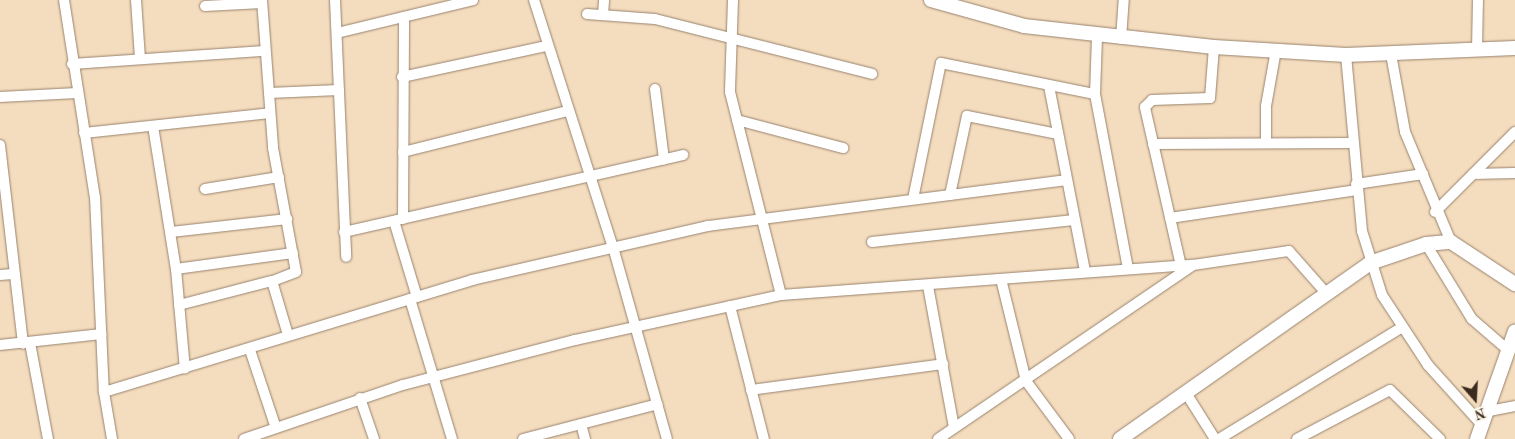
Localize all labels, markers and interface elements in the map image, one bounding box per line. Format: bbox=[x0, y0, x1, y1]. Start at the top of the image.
north arrow bbox=[1450, 374, 1500, 424]
text: N bbox=[1473, 405, 1487, 422]

